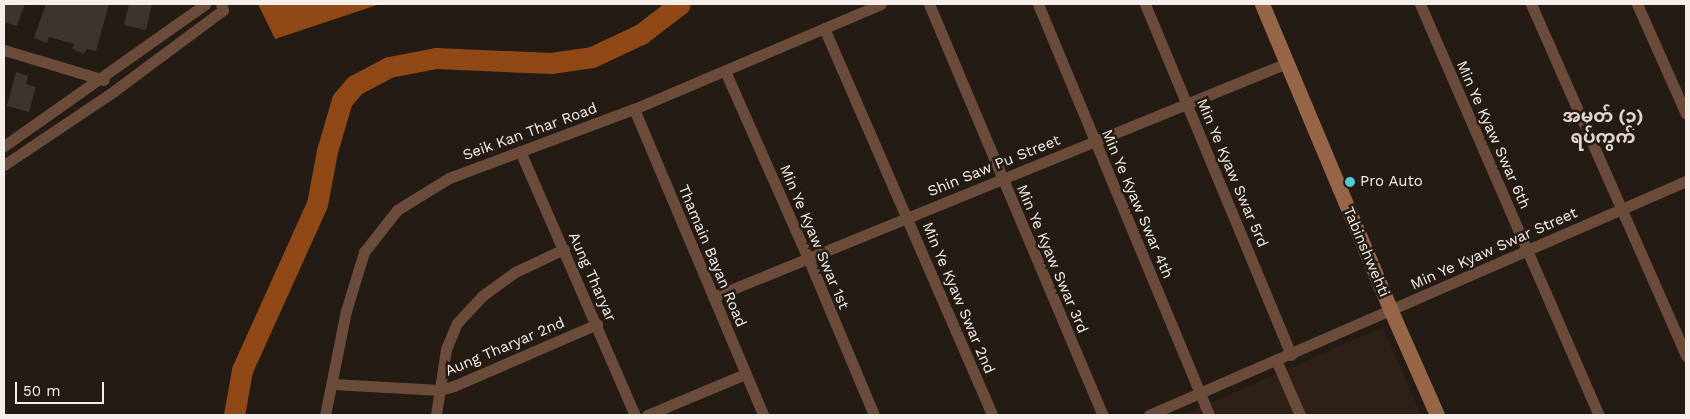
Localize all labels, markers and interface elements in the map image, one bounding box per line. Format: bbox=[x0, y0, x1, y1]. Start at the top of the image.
street label: Min Ye Kyaw Swar 6th bbox=[1452, 58, 1534, 212]
street label: Min Ye Kyaw Swar 5rd bbox=[1192, 95, 1272, 251]
street label: Seik Kan Thar Road bbox=[460, 99, 600, 165]
district label: အမှတ် (၃) ရပ်ကွက် bbox=[1562, 106, 1644, 148]
street label: Min Ye Kyaw Swar 4th bbox=[1097, 126, 1177, 282]
street label: Shin Saw Pu Street bbox=[925, 131, 1063, 201]
street label: Min Ye Kyaw Swar 1st bbox=[775, 161, 853, 313]
place label: Pro Auto bbox=[1360, 173, 1423, 191]
marker: Pro Auto bbox=[1344, 176, 1356, 188]
street label: Min Ye Kyaw Swar 3rd bbox=[1012, 181, 1092, 337]
street label: Thamain Bayan Road bbox=[674, 182, 750, 330]
street label: Tabinshwehti bbox=[1339, 204, 1393, 300]
street label: Min Ye Kyaw Swar Street bbox=[1407, 204, 1581, 294]
street label: Min Ye Kyaw Swar 2nd bbox=[918, 219, 998, 377]
street label: Aung Tharyar bbox=[564, 229, 620, 325]
street label: Aung Tharyar 2nd bbox=[442, 314, 568, 380]
scale bar bbox=[18, 372, 106, 404]
text: 50 m bbox=[23, 382, 60, 400]

